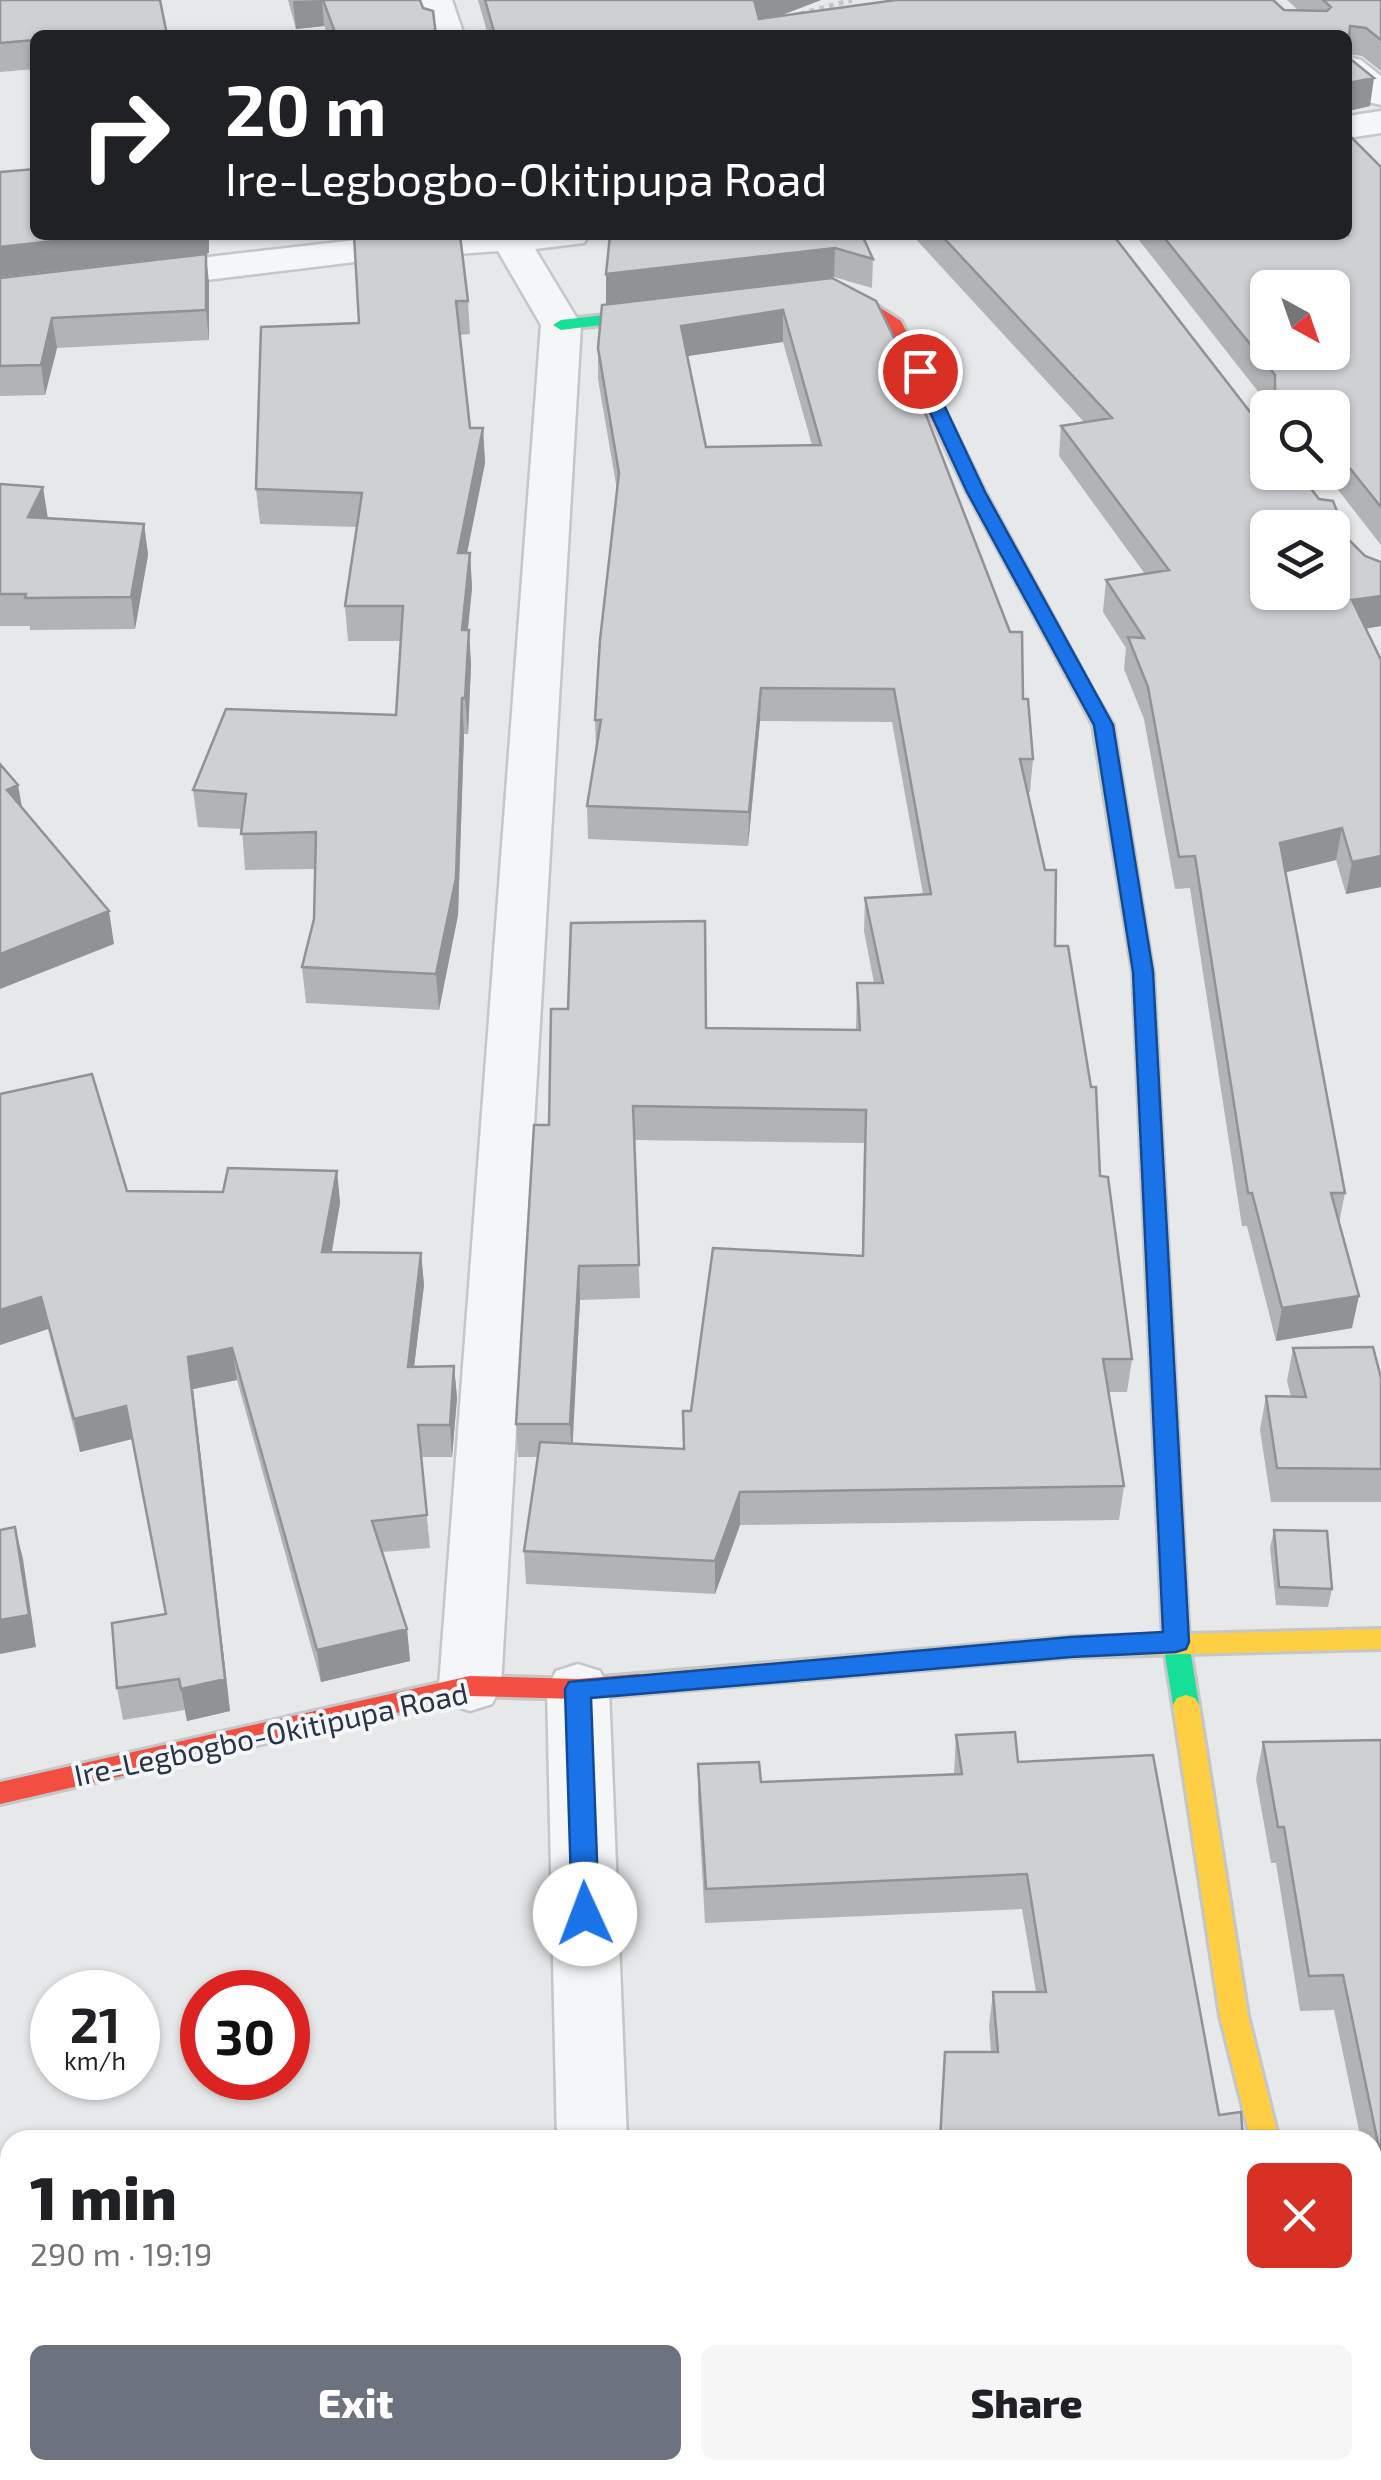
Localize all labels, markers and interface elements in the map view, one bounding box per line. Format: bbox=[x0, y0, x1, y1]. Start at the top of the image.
text: 20 m bbox=[225, 66, 387, 150]
icon: right bbox=[60, 70, 190, 200]
text: Ire-Legbogbo-Okitipupa Road bbox=[225, 151, 827, 205]
north arrow bbox=[1250, 270, 1350, 370]
map controls bbox=[1250, 270, 1350, 610]
pin bbox=[878, 329, 963, 414]
icon: arrive bbox=[893, 344, 948, 399]
button: search bbox=[1250, 390, 1350, 490]
button: layers bbox=[1250, 510, 1350, 610]
street label: Ire-Legbogbo-Okitipupa Road bbox=[71, 1674, 471, 1792]
position arrow bbox=[533, 1862, 637, 1966]
speed limit sign: 30 bbox=[180, 1970, 310, 2100]
text: 21 bbox=[70, 1993, 120, 2053]
text: km/h bbox=[64, 2045, 126, 2075]
text: 1 min bbox=[30, 2160, 177, 2232]
button: close bbox=[1247, 2163, 1352, 2268]
text: 290 m · 19:19 bbox=[30, 2234, 212, 2272]
button: Exit bbox=[30, 2345, 681, 2460]
button: Share bbox=[701, 2345, 1352, 2460]

